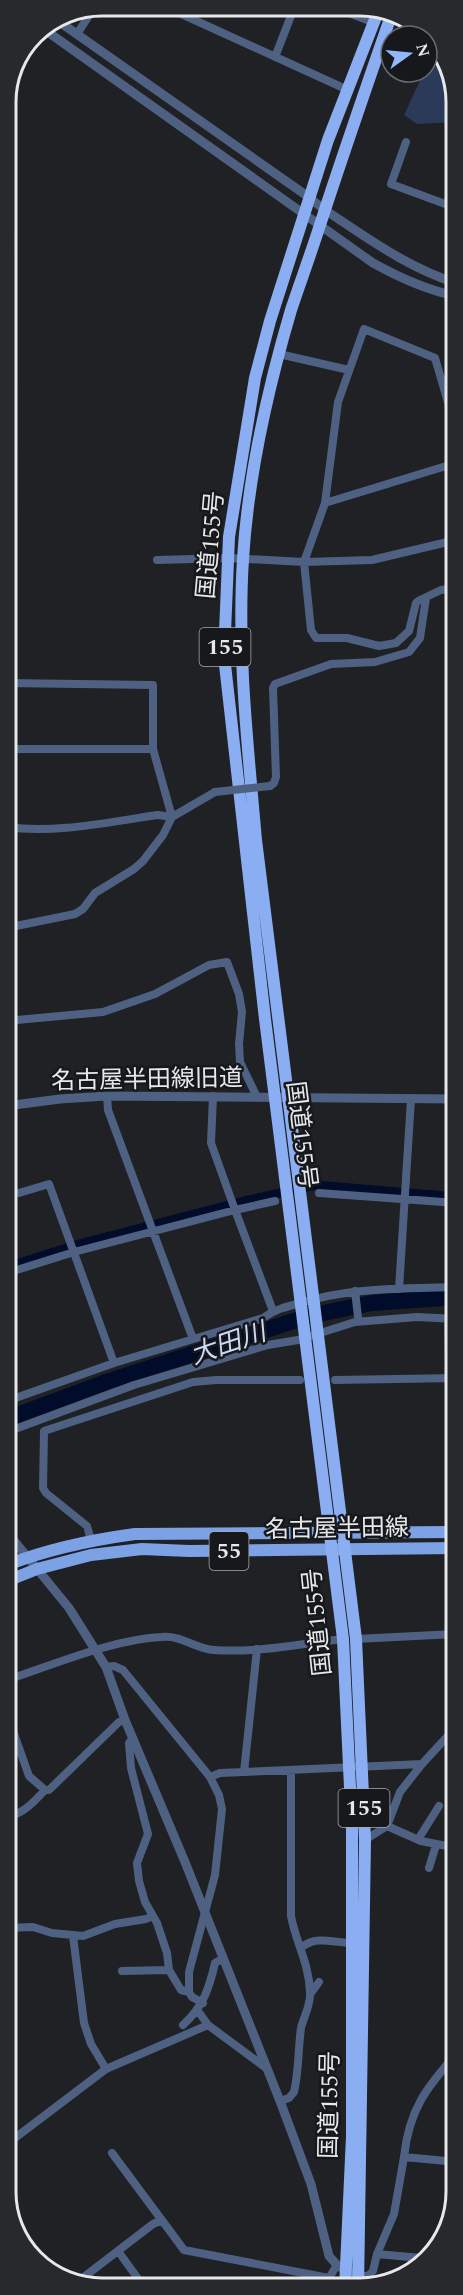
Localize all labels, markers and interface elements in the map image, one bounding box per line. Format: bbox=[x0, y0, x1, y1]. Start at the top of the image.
north arrow bbox=[379, 24, 439, 84]
text: N bbox=[409, 41, 436, 60]
street label: 国道155号 bbox=[188, 490, 234, 600]
road number: 155 bbox=[200, 628, 250, 666]
street label: 名古屋半田線旧道 bbox=[51, 1060, 243, 1100]
street label: 国道155号 bbox=[277, 1079, 325, 1191]
water label: 大田川 bbox=[185, 1311, 274, 1376]
street label: 名古屋半田線 bbox=[265, 1510, 409, 1548]
road number: 55 bbox=[210, 1532, 248, 1570]
street label: 国道155号 bbox=[294, 1566, 342, 1678]
road number: 155 bbox=[338, 1789, 389, 1827]
street label: 国道155号 bbox=[311, 2051, 349, 2159]

